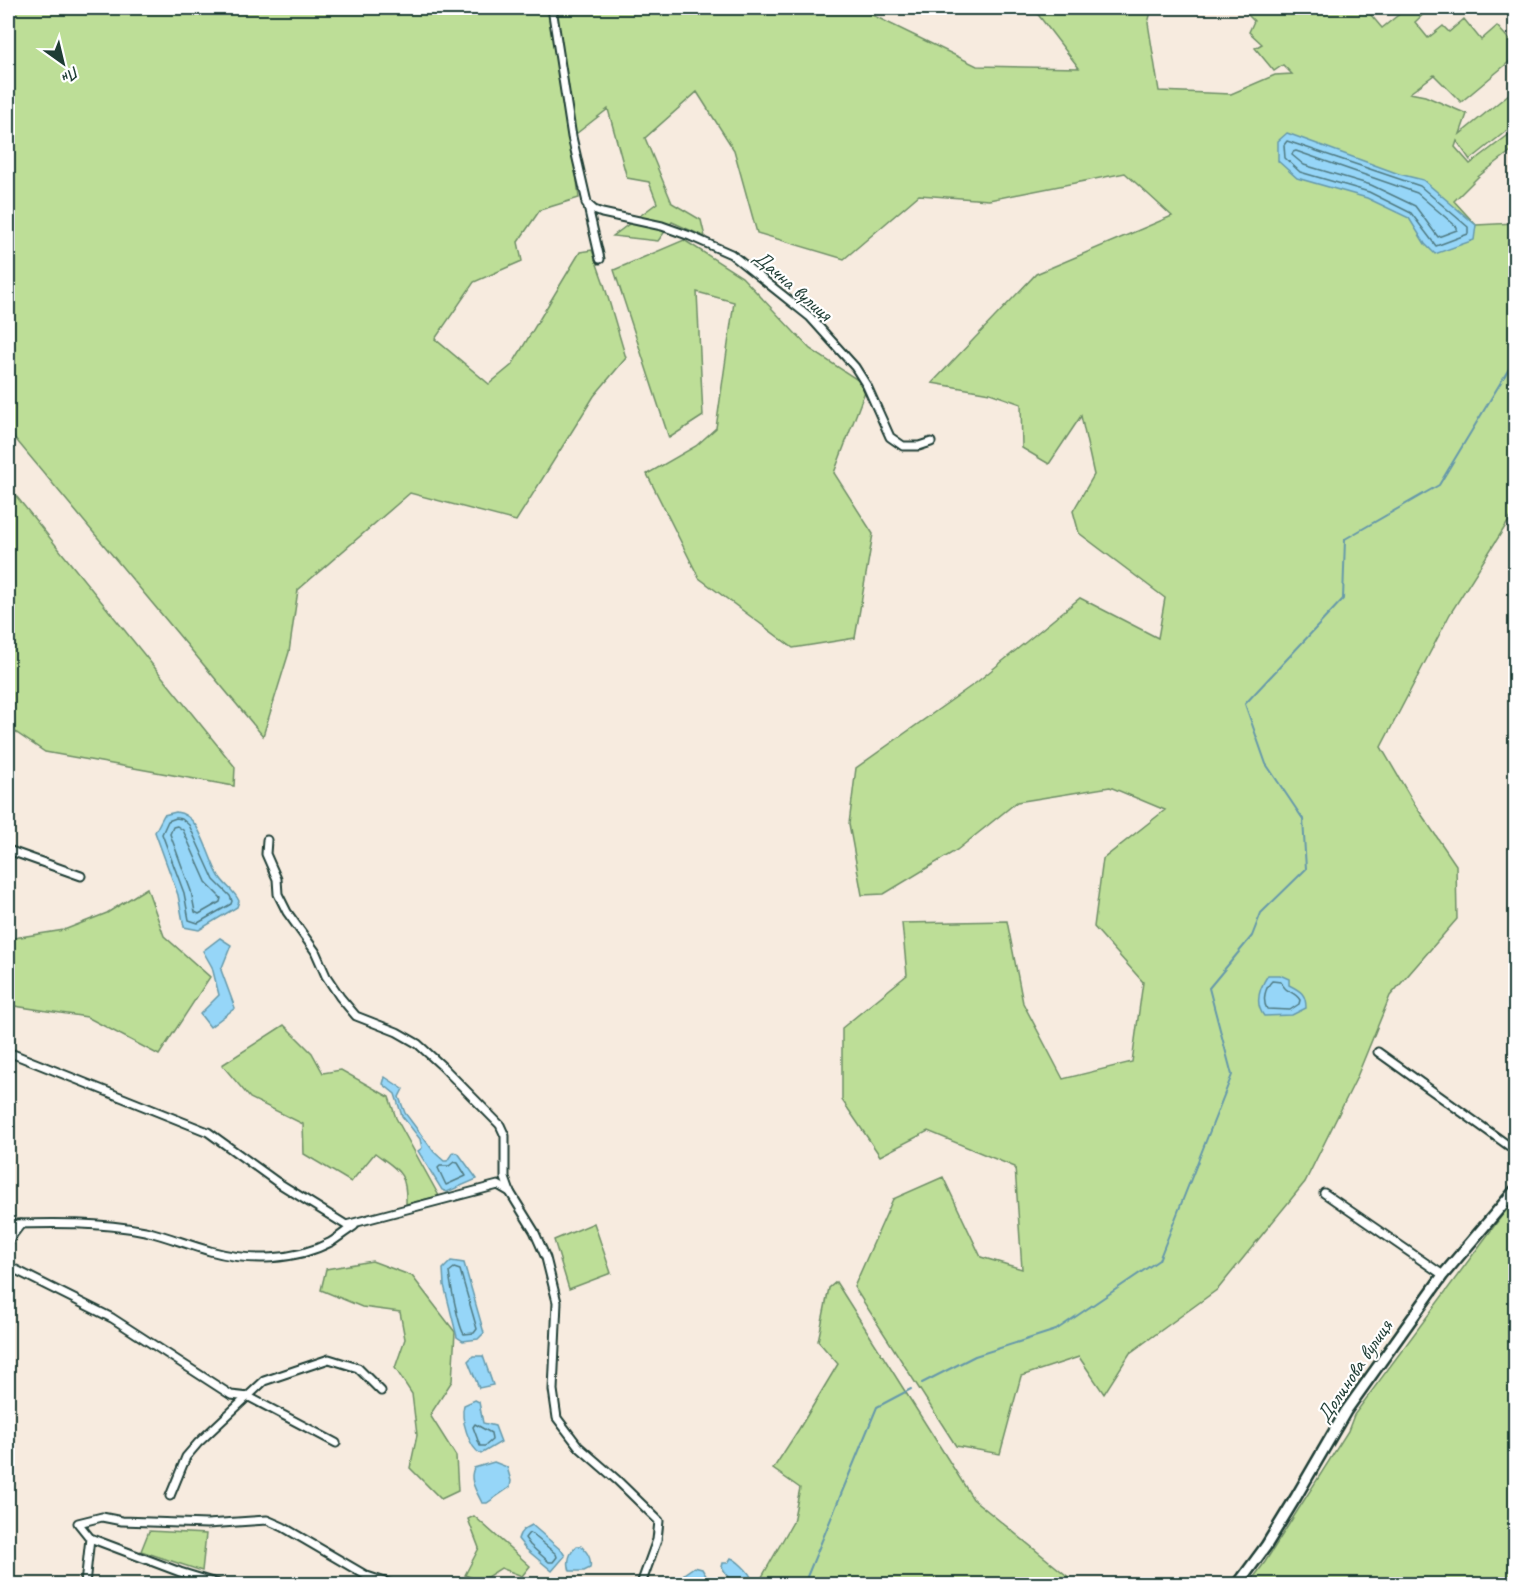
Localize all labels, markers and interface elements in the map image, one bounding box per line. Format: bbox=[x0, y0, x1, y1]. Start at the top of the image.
north arrow bbox=[33, 33, 93, 93]
text: Пн bbox=[58, 62, 83, 88]
street label: Дачна вулиця bbox=[748, 244, 839, 327]
street label: Долинова вулиця bbox=[1310, 1313, 1399, 1427]

